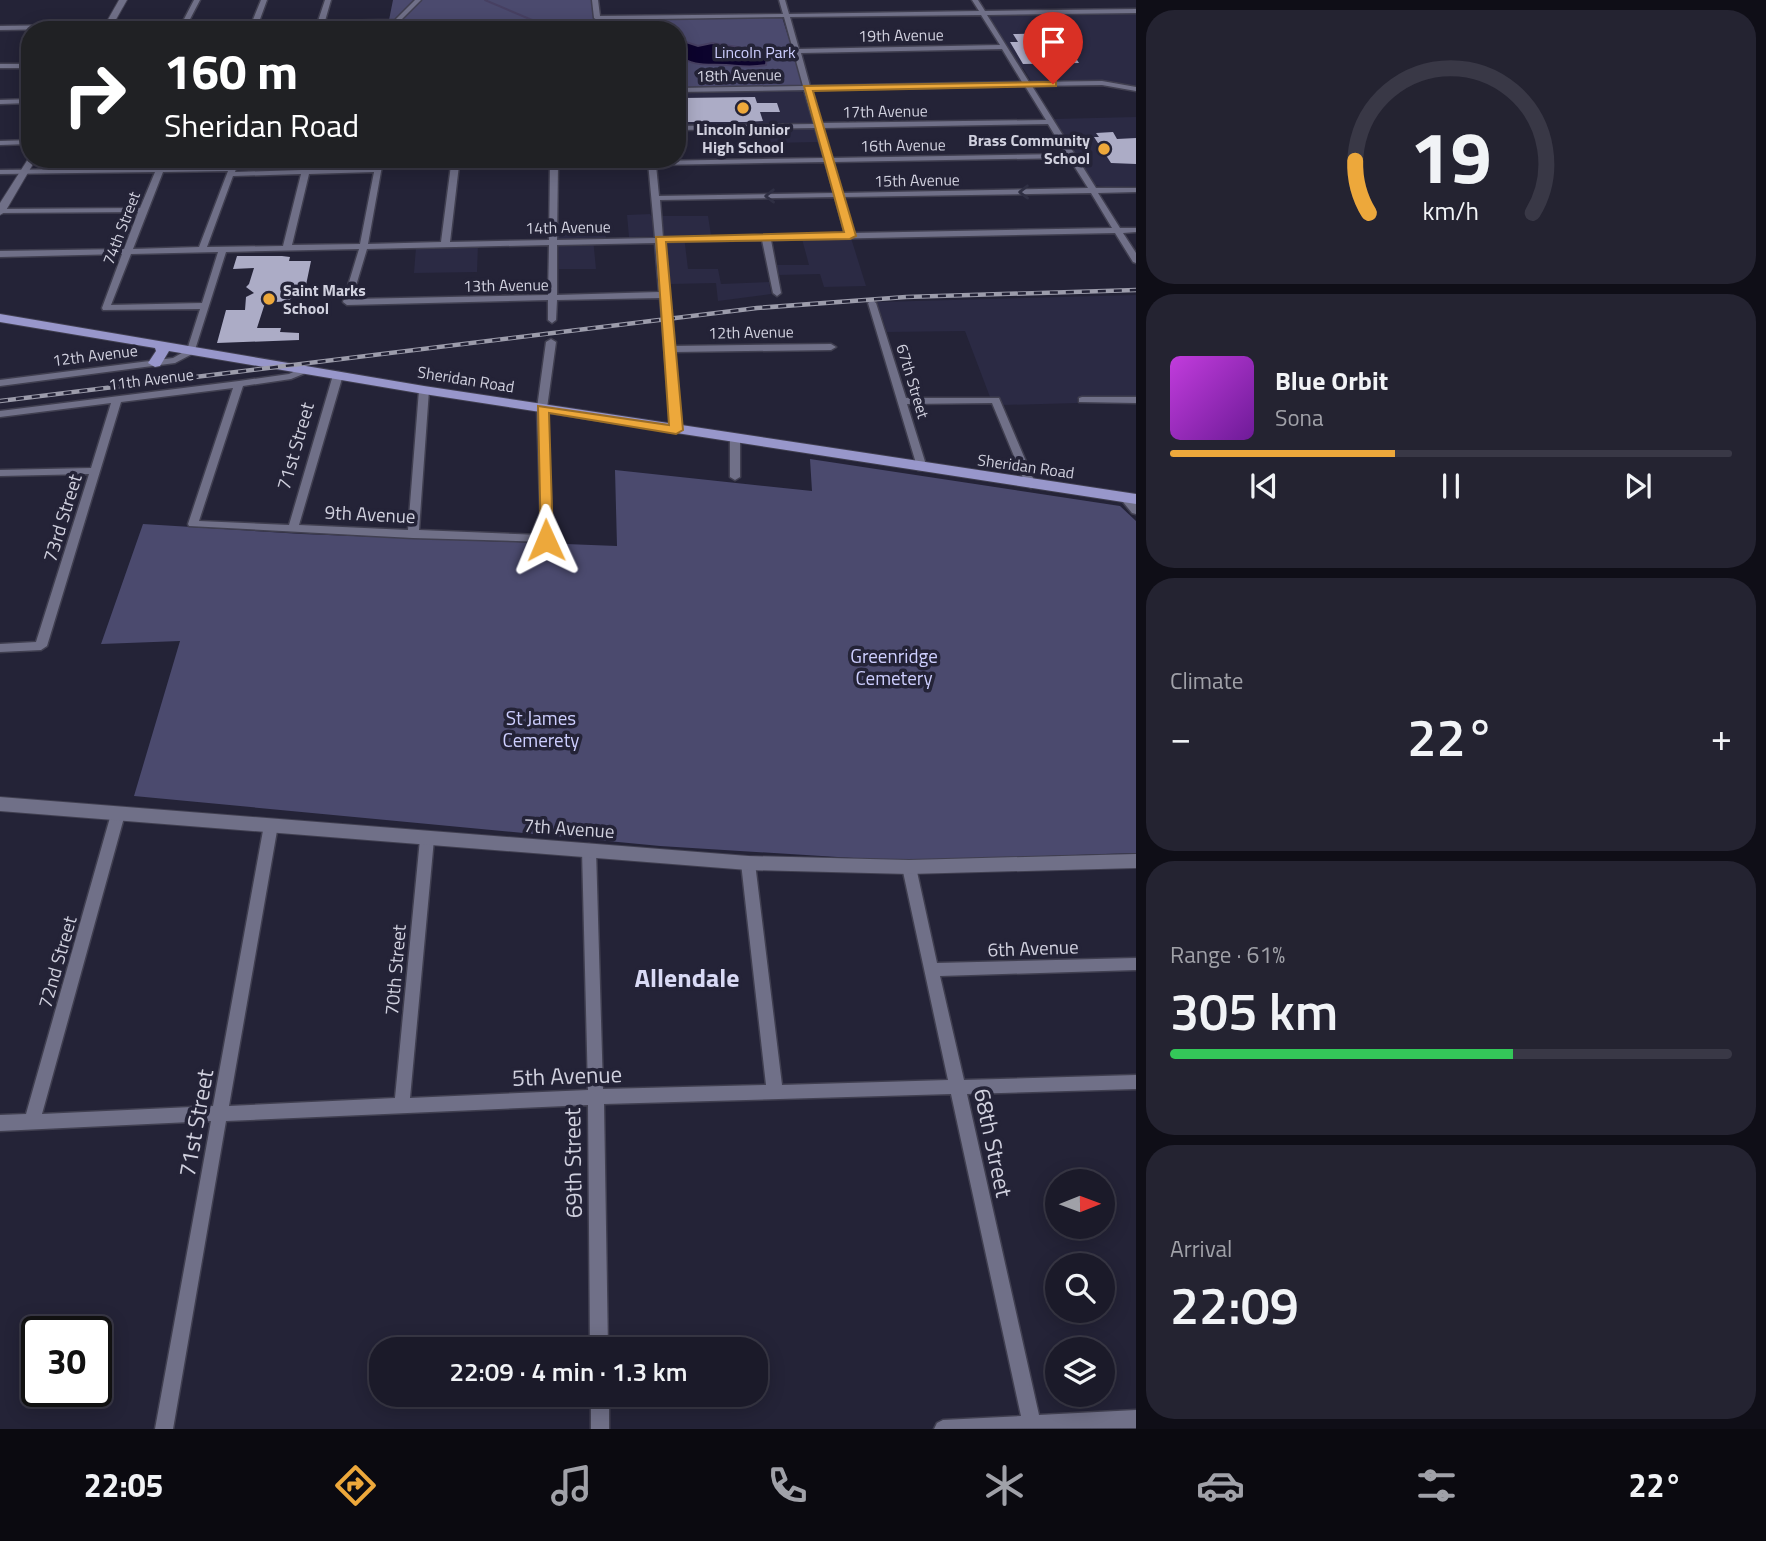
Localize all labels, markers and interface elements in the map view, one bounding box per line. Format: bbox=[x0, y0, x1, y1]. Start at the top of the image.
pin bbox=[1023, 12.0, 1083, 84]
street label: 19th Avenue bbox=[858, 22, 944, 48]
icon: arrive bbox=[1034, 23, 1072, 61]
text: 160 m bbox=[164, 33, 298, 108]
park label: Lincoln Park bbox=[714, 40, 796, 64]
icon: right bbox=[49, 49, 140, 140]
street label: 18th Avenue bbox=[696, 62, 782, 88]
street label: 17th Avenue bbox=[842, 98, 928, 124]
marker: Lincoln Junior High School bbox=[735, 100, 751, 116]
text: Sheridan Road bbox=[164, 101, 359, 149]
text: 19 bbox=[1410, 101, 1492, 211]
place label: Lincoln Junior High School bbox=[696, 117, 790, 159]
place label: Brass Community School bbox=[968, 128, 1090, 170]
street label: 16th Avenue bbox=[860, 132, 946, 158]
marker: Brass Community School bbox=[1096, 141, 1112, 157]
street label: 15th Avenue bbox=[874, 167, 960, 193]
one-way arrow bbox=[1018, 184, 1029, 200]
street label: 74th Street bbox=[96, 187, 146, 268]
one-way arrow bbox=[765, 189, 776, 204]
text: km/h bbox=[1423, 192, 1479, 230]
street label: 14th Avenue bbox=[525, 214, 611, 240]
street label: 13th Avenue bbox=[463, 272, 549, 298]
place label: Saint Marks School bbox=[283, 278, 366, 320]
marker: Saint Marks School bbox=[261, 291, 277, 307]
street label: 12th Avenue bbox=[708, 319, 794, 345]
street label: 12th Avenue bbox=[51, 338, 139, 372]
street label: 67th Street bbox=[890, 341, 936, 422]
street label: Sheridan Road bbox=[416, 360, 516, 398]
text: Blue Orbit bbox=[1275, 361, 1388, 400]
street label: 11th Avenue bbox=[107, 362, 195, 396]
street label: 71st Street bbox=[268, 398, 321, 493]
text: Sona bbox=[1275, 400, 1323, 435]
street label: Sheridan Road bbox=[976, 447, 1076, 485]
icon: previous bbox=[1245, 467, 1283, 505]
icon: pause bbox=[1432, 467, 1470, 505]
icon: next bbox=[1619, 467, 1657, 505]
street label: 73rd Street bbox=[34, 470, 89, 566]
street label: 9th Avenue bbox=[324, 497, 416, 530]
position arrow bbox=[509, 503, 583, 577]
park label: Greenridge Cemetery bbox=[850, 641, 938, 692]
text: Climate bbox=[1170, 663, 1243, 698]
text: 22° bbox=[1407, 697, 1495, 776]
park label: St James Cemerety bbox=[503, 703, 580, 754]
text: − bbox=[1170, 708, 1191, 766]
text: + bbox=[1711, 708, 1732, 766]
street label: 7th Avenue bbox=[523, 810, 615, 845]
street label: 72nd Street bbox=[30, 912, 84, 1011]
street label: 70th Street bbox=[376, 923, 413, 1017]
street label: 6th Avenue bbox=[987, 931, 1079, 964]
text: Range · 61% bbox=[1170, 937, 1285, 972]
district label: Allendale bbox=[634, 958, 740, 997]
text: 305 km bbox=[1170, 971, 1338, 1050]
street label: 5th Avenue bbox=[511, 1056, 623, 1095]
street label: 71st Street bbox=[169, 1066, 222, 1180]
street label: 68th Street bbox=[965, 1085, 1022, 1201]
street label: 69th Street bbox=[554, 1107, 591, 1219]
north arrow bbox=[1045, 1169, 1115, 1239]
map controls bbox=[1045, 1169, 1115, 1407]
text: Arrival bbox=[1170, 1231, 1232, 1266]
button: search bbox=[1045, 1253, 1115, 1323]
text: 22:09 bbox=[1170, 1265, 1299, 1344]
speed limit sign: 30 bbox=[21, 1316, 112, 1407]
button: layers bbox=[1045, 1337, 1115, 1407]
text: 22:09 · 4 min · 1.3 km bbox=[449, 1352, 688, 1391]
text: 22:05 bbox=[84, 1461, 164, 1509]
icon: directions bbox=[331, 1461, 380, 1510]
icon: music bbox=[547, 1461, 596, 1510]
icon: phone bbox=[763, 1461, 812, 1510]
icon: climate bbox=[980, 1461, 1029, 1510]
icon: car bbox=[1196, 1461, 1245, 1510]
icon: filters bbox=[1412, 1461, 1461, 1510]
text: 22° bbox=[1628, 1461, 1682, 1509]

